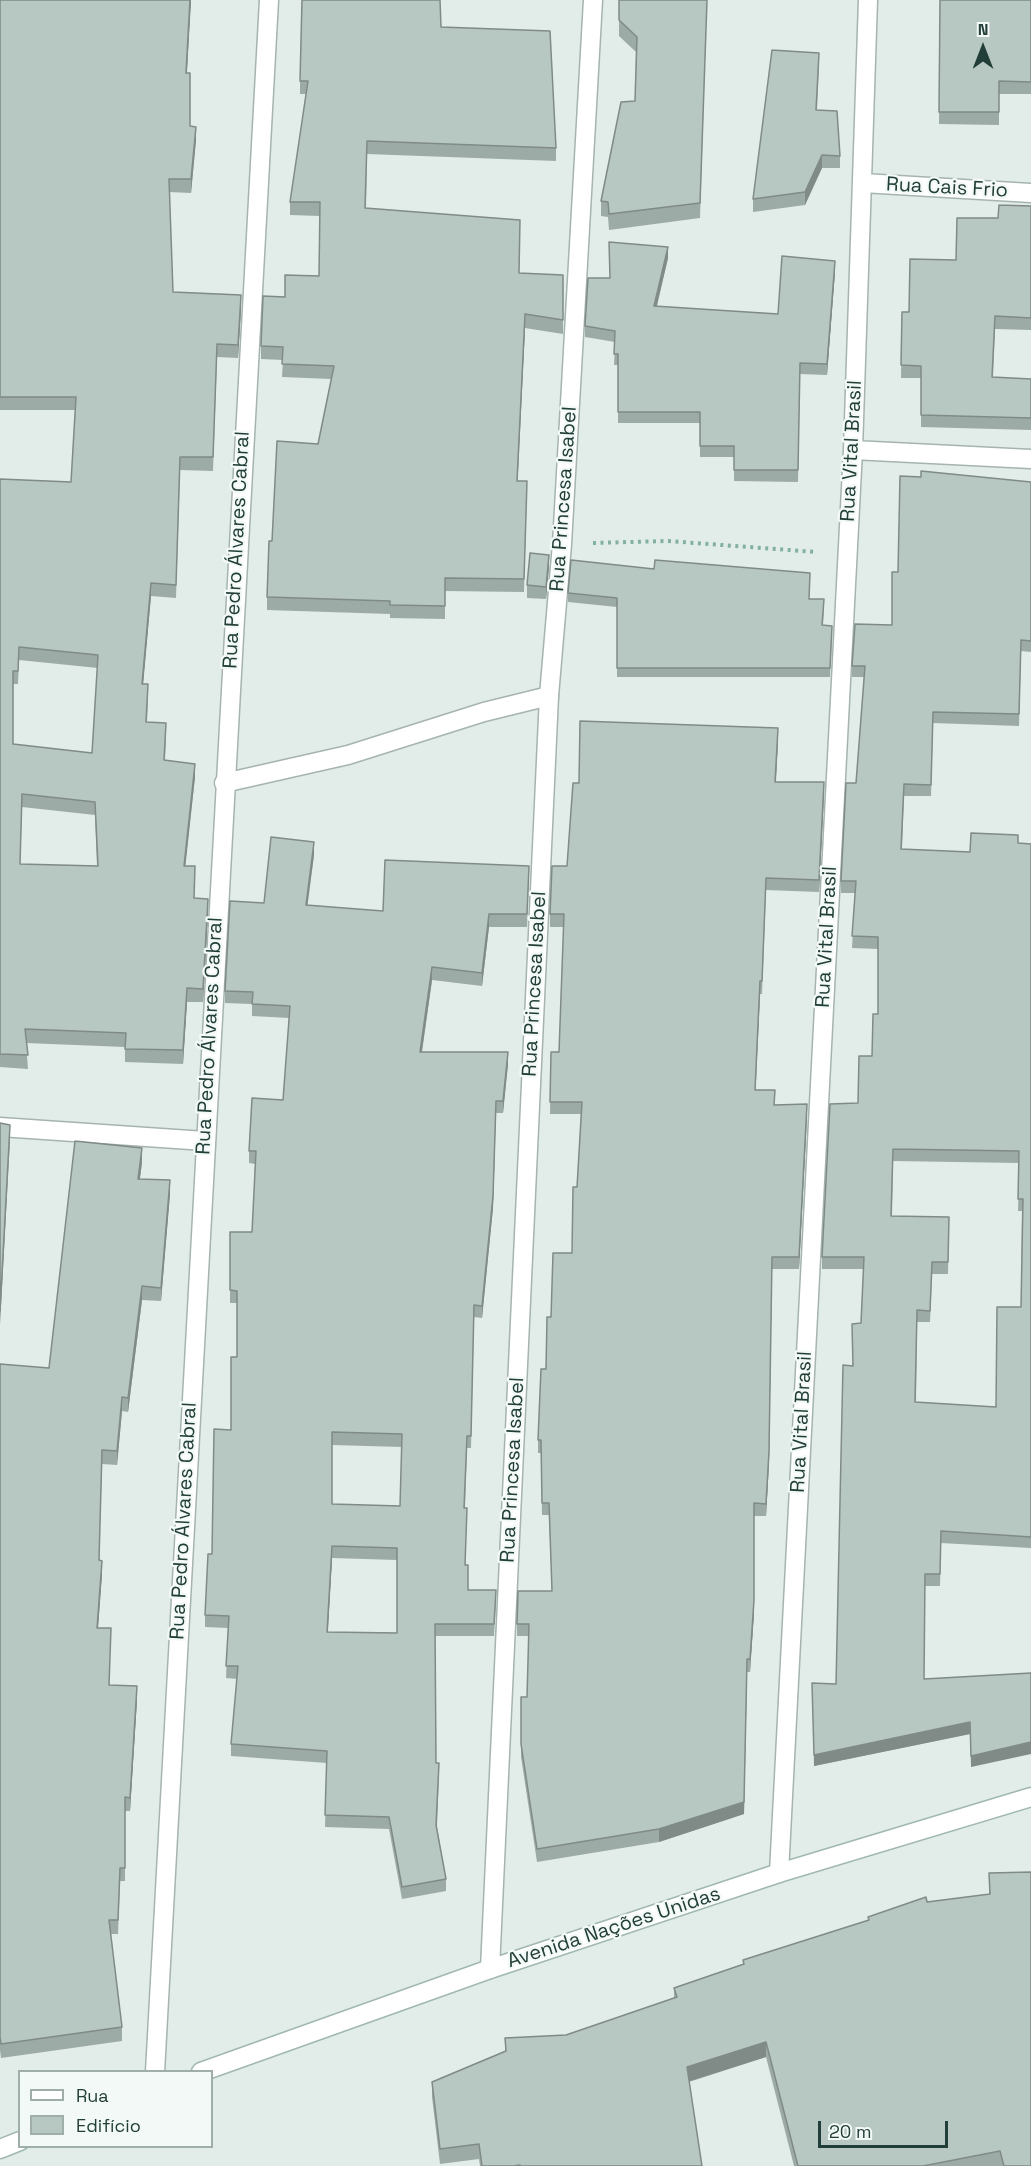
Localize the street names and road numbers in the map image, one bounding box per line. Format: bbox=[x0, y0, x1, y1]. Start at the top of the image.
street label: Rua Cais Frio bbox=[885, 173, 1009, 203]
street label: Rua Vital Brasil bbox=[836, 380, 868, 522]
street label: Rua Princesa Isabel bbox=[546, 406, 582, 592]
street label: Rua Pedro Álvares Cabral bbox=[219, 431, 255, 669]
street label: Rua Vital Brasil bbox=[811, 866, 843, 1008]
street label: Rua Princesa Isabel bbox=[518, 891, 552, 1077]
street label: Rua Pedro Álvares Cabral bbox=[192, 917, 228, 1155]
street label: Rua Vital Brasil bbox=[786, 1351, 818, 1493]
street label: Rua Princesa Isabel bbox=[496, 1377, 530, 1563]
street label: Rua Pedro Álvares Cabral bbox=[166, 1402, 202, 1640]
street label: Avenida Nações Unidas bbox=[504, 1882, 724, 1974]

